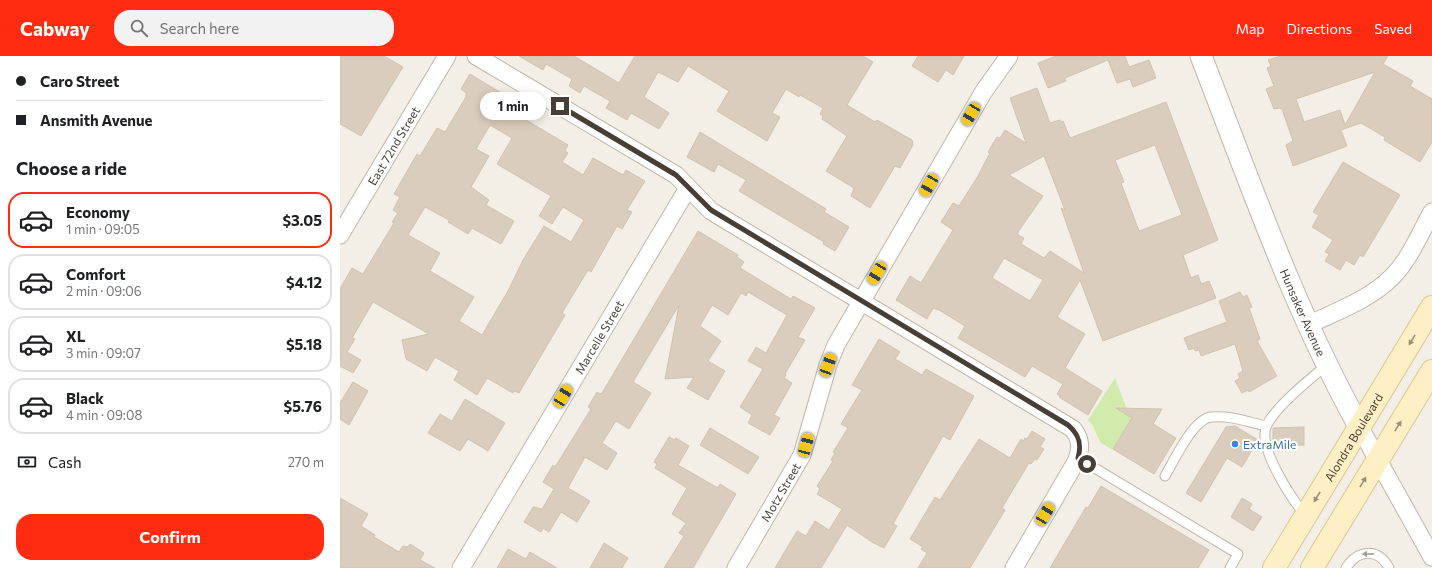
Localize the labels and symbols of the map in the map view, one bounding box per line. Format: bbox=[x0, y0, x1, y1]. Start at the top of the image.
callout: 1 min bbox=[480, 92, 546, 120]
route end bbox=[551, 97, 569, 115]
car bbox=[960, 101, 982, 127]
street label: East 72nd Street bbox=[364, 104, 422, 188]
car bbox=[918, 172, 940, 198]
car bbox=[866, 260, 888, 286]
street label: Hunsaker Avenue bbox=[1278, 267, 1329, 358]
street label: Marcelle Street bbox=[572, 298, 626, 376]
one-way arrow bbox=[1408, 335, 1415, 346]
car bbox=[818, 352, 838, 378]
car bbox=[552, 383, 574, 409]
street label: Alondra Boulevard bbox=[1321, 391, 1385, 484]
one-way arrow bbox=[1394, 421, 1402, 431]
car bbox=[797, 432, 815, 458]
place label: ExtraMile bbox=[1243, 437, 1296, 451]
marker: ExtraMile bbox=[1230, 439, 1240, 449]
route start bbox=[1078, 455, 1096, 473]
street label: Motz Street bbox=[758, 460, 803, 524]
one-way arrow bbox=[1360, 476, 1367, 488]
one-way arrow bbox=[1314, 491, 1321, 503]
car bbox=[1034, 501, 1056, 527]
one-way arrow bbox=[1361, 551, 1374, 557]

